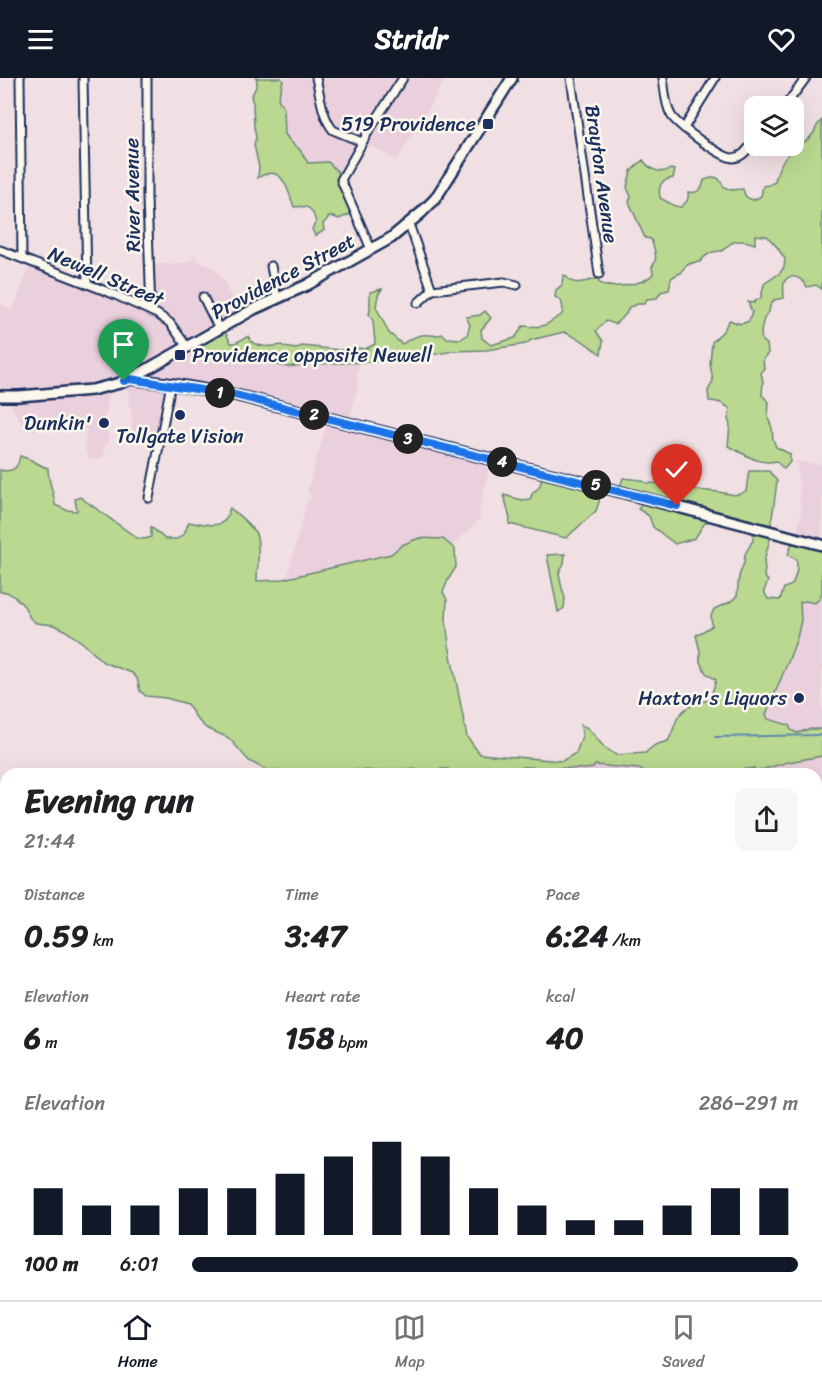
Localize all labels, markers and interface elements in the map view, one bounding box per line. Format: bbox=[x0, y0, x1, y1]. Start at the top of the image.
text: Stridr bbox=[375, 15, 447, 63]
icon: menu bbox=[24, 23, 57, 56]
icon: heart bbox=[765, 23, 798, 56]
map controls bbox=[744, 96, 804, 156]
button: layers bbox=[744, 96, 804, 156]
street label: Brayton Avenue bbox=[574, 103, 629, 246]
place label: 519 Providence bbox=[341, 107, 476, 142]
marker: 519 Providence bbox=[481, 117, 495, 131]
street label: River Avenue bbox=[114, 137, 151, 253]
street label: Providence Street bbox=[205, 223, 362, 329]
street label: Newell Street bbox=[42, 236, 170, 317]
pin bbox=[98, 319, 149, 381]
icon: arrive bbox=[107, 328, 140, 361]
place label: Providence opposite Newell bbox=[192, 338, 432, 373]
marker: Providence opposite Newell bbox=[173, 348, 187, 362]
pin: 1 bbox=[205, 378, 235, 408]
text: 1 bbox=[217, 378, 223, 407]
pin: 2 bbox=[299, 400, 329, 430]
text: 2 bbox=[309, 400, 319, 429]
place label: Dunkin' bbox=[24, 406, 92, 441]
marker: Tollgate Vision bbox=[173, 408, 187, 422]
marker: Dunkin' bbox=[97, 416, 111, 430]
place label: Tollgate Vision bbox=[116, 419, 244, 454]
pin: 3 bbox=[393, 424, 423, 454]
text: 3 bbox=[404, 424, 412, 453]
pin bbox=[651, 444, 702, 506]
pin: 4 bbox=[487, 447, 517, 477]
text: 4 bbox=[497, 447, 507, 476]
icon: check bbox=[660, 453, 693, 486]
pin: 5 bbox=[581, 470, 611, 500]
text: 5 bbox=[591, 470, 601, 499]
place label: Haxton's Liquors bbox=[638, 681, 788, 716]
marker: Haxton's Liquors bbox=[792, 691, 806, 705]
text: Evening run bbox=[24, 772, 194, 830]
button: share bbox=[735, 788, 798, 851]
text: 21:44 bbox=[24, 824, 75, 859]
text: Distance bbox=[24, 880, 85, 909]
text: Time bbox=[285, 880, 319, 909]
text: Pace bbox=[546, 880, 580, 909]
text: 0.59 bbox=[24, 909, 89, 963]
text: 3:47 bbox=[285, 909, 346, 963]
text: 6:24 bbox=[546, 909, 608, 963]
text: km bbox=[89, 926, 114, 955]
text: /km bbox=[608, 926, 641, 955]
text: Elevation bbox=[24, 982, 89, 1011]
text: Heart rate bbox=[285, 982, 360, 1011]
text: kcal bbox=[546, 982, 575, 1011]
text: 6 bbox=[24, 1011, 41, 1065]
text: 158 bbox=[285, 1011, 334, 1065]
text: 40 bbox=[546, 1011, 584, 1065]
text: m bbox=[41, 1028, 58, 1057]
text: bpm bbox=[334, 1028, 368, 1057]
text: Elevation bbox=[24, 1086, 105, 1121]
text: 286–291 m bbox=[699, 1086, 798, 1121]
text: 100 m bbox=[24, 1247, 78, 1282]
text: 6:01 bbox=[120, 1247, 159, 1282]
tab: Home bbox=[118, 1311, 158, 1376]
tab: Map bbox=[393, 1311, 426, 1376]
tab: Saved bbox=[662, 1311, 704, 1376]

